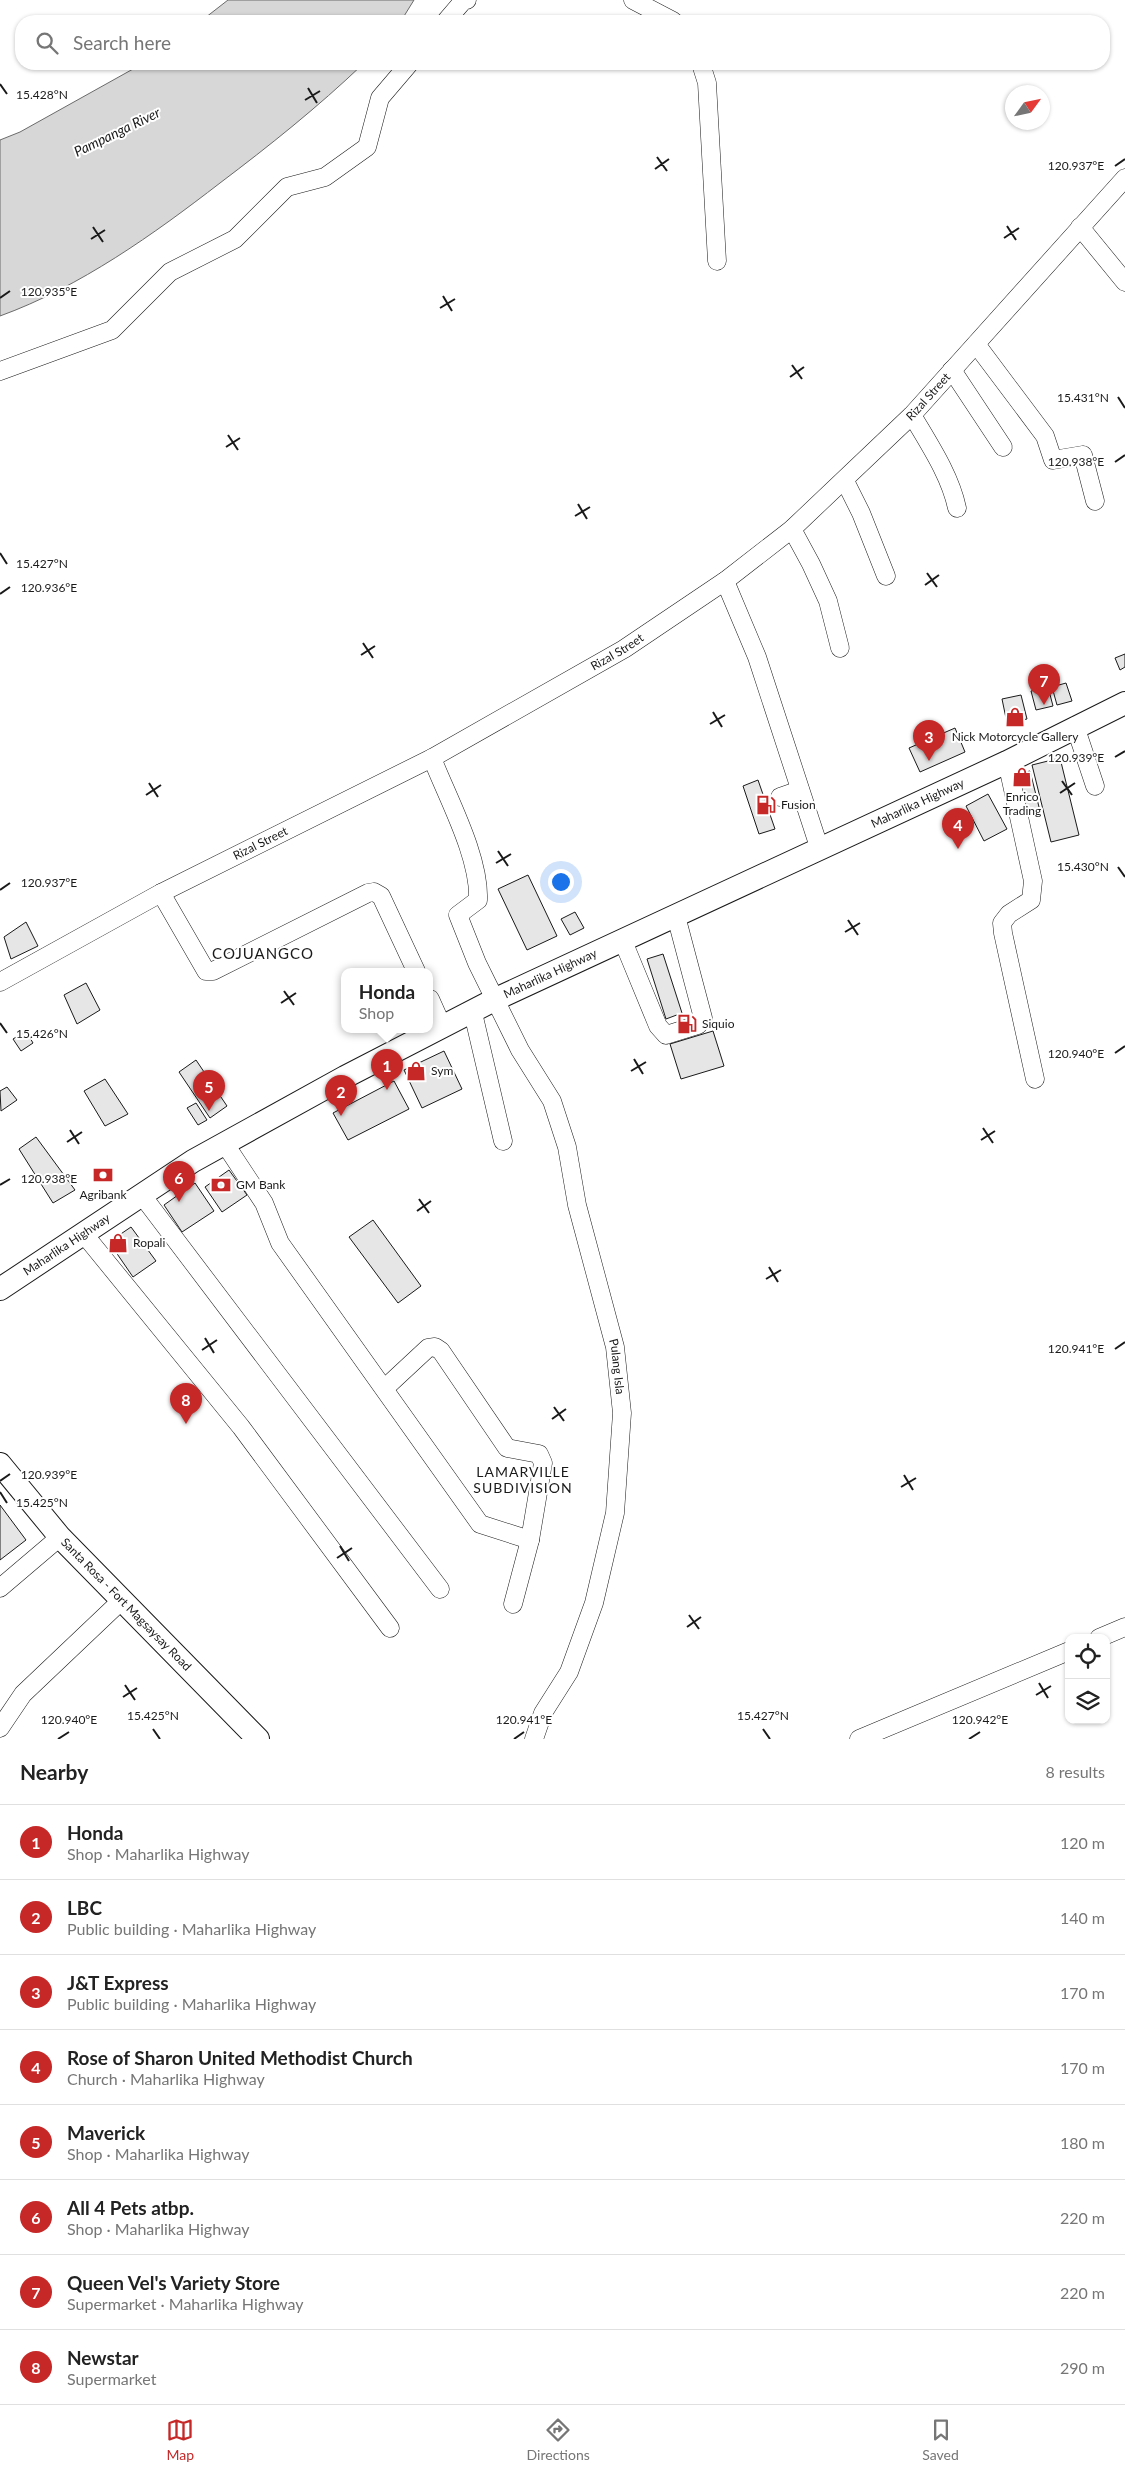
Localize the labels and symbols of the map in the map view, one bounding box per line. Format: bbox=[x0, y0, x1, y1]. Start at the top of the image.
north arrow bbox=[1005, 85, 1050, 130]
text: 15.428°N bbox=[16, 87, 68, 102]
water label: Pampanga River bbox=[71, 103, 163, 160]
text: 120.937°E bbox=[1048, 158, 1104, 173]
text: 120.935°E bbox=[21, 284, 77, 299]
street label: Rizal Street bbox=[903, 369, 954, 424]
text: 15.431°N bbox=[1057, 390, 1109, 405]
text: 120.938°E bbox=[1048, 454, 1104, 469]
text: 15.427°N bbox=[16, 556, 68, 571]
text: 120.936°E bbox=[21, 580, 77, 595]
street label: Rizal Street bbox=[588, 630, 647, 673]
pin: 7 bbox=[1028, 664, 1060, 705]
shop icon: Nick Motorcycle Gallery bbox=[1004, 706, 1026, 728]
pin: 3 bbox=[913, 720, 945, 761]
place label: Nick Motorcycle Gallery bbox=[952, 729, 1079, 744]
text: 120.939°E bbox=[1048, 750, 1104, 765]
shop icon: Enrico Trading bbox=[1011, 766, 1033, 788]
street label: Maharlika Highway bbox=[868, 775, 967, 831]
place label: Enrico Trading bbox=[1003, 789, 1041, 818]
fuel station icon: Fusion bbox=[755, 794, 777, 816]
place label: Fusion bbox=[781, 797, 816, 812]
pin: 4 bbox=[942, 808, 974, 849]
street label: Rizal Street bbox=[230, 823, 291, 863]
text: 15.430°N bbox=[1057, 859, 1109, 874]
your location bbox=[548, 869, 574, 895]
text: 120.937°E bbox=[21, 875, 77, 890]
district label: COJUANGCO bbox=[212, 944, 314, 962]
street label: Maharlika Highway bbox=[501, 945, 600, 1001]
fuel station icon: Siquio bbox=[676, 1013, 698, 1035]
place label: Siquio bbox=[702, 1016, 735, 1031]
text: 15.426°N bbox=[16, 1026, 68, 1041]
text: 120.940°E bbox=[1048, 1046, 1104, 1061]
pin: 1 bbox=[371, 1049, 403, 1090]
shop icon: Sym bbox=[405, 1060, 427, 1082]
place label: Sym bbox=[431, 1063, 453, 1078]
pin: 5 bbox=[193, 1070, 225, 1111]
pin: 2 bbox=[325, 1075, 357, 1116]
pin: 6 bbox=[163, 1161, 195, 1202]
bank icon: Agribank bbox=[92, 1164, 114, 1186]
text: 120.938°E bbox=[21, 1171, 77, 1186]
bank icon: GM Bank bbox=[210, 1174, 232, 1196]
place label: GM Bank bbox=[236, 1177, 286, 1192]
place label: Agribank bbox=[79, 1187, 127, 1202]
street label: Maharlika Highway bbox=[20, 1210, 113, 1279]
shop icon: Ropali bbox=[107, 1232, 129, 1254]
place label: Ropali bbox=[133, 1235, 165, 1250]
street label: Pulang Isla bbox=[606, 1337, 628, 1395]
text: 120.941°E bbox=[1048, 1341, 1104, 1356]
pin: 8 bbox=[170, 1383, 202, 1424]
district label: LAMARVILLE SUBDIVISION bbox=[473, 1463, 573, 1496]
text: 120.939°E bbox=[21, 1467, 77, 1482]
text: 15.425°N bbox=[16, 1495, 68, 1510]
street label: Santa Rosa - Fort Magsaysay Road bbox=[58, 1535, 195, 1674]
text: 15.425°N bbox=[127, 1708, 179, 1723]
text: 15.427°N bbox=[737, 1708, 789, 1723]
text: 120.940°E bbox=[41, 1712, 97, 1727]
text: 120.941°E bbox=[496, 1712, 552, 1727]
text: 120.942°E bbox=[952, 1712, 1008, 1727]

